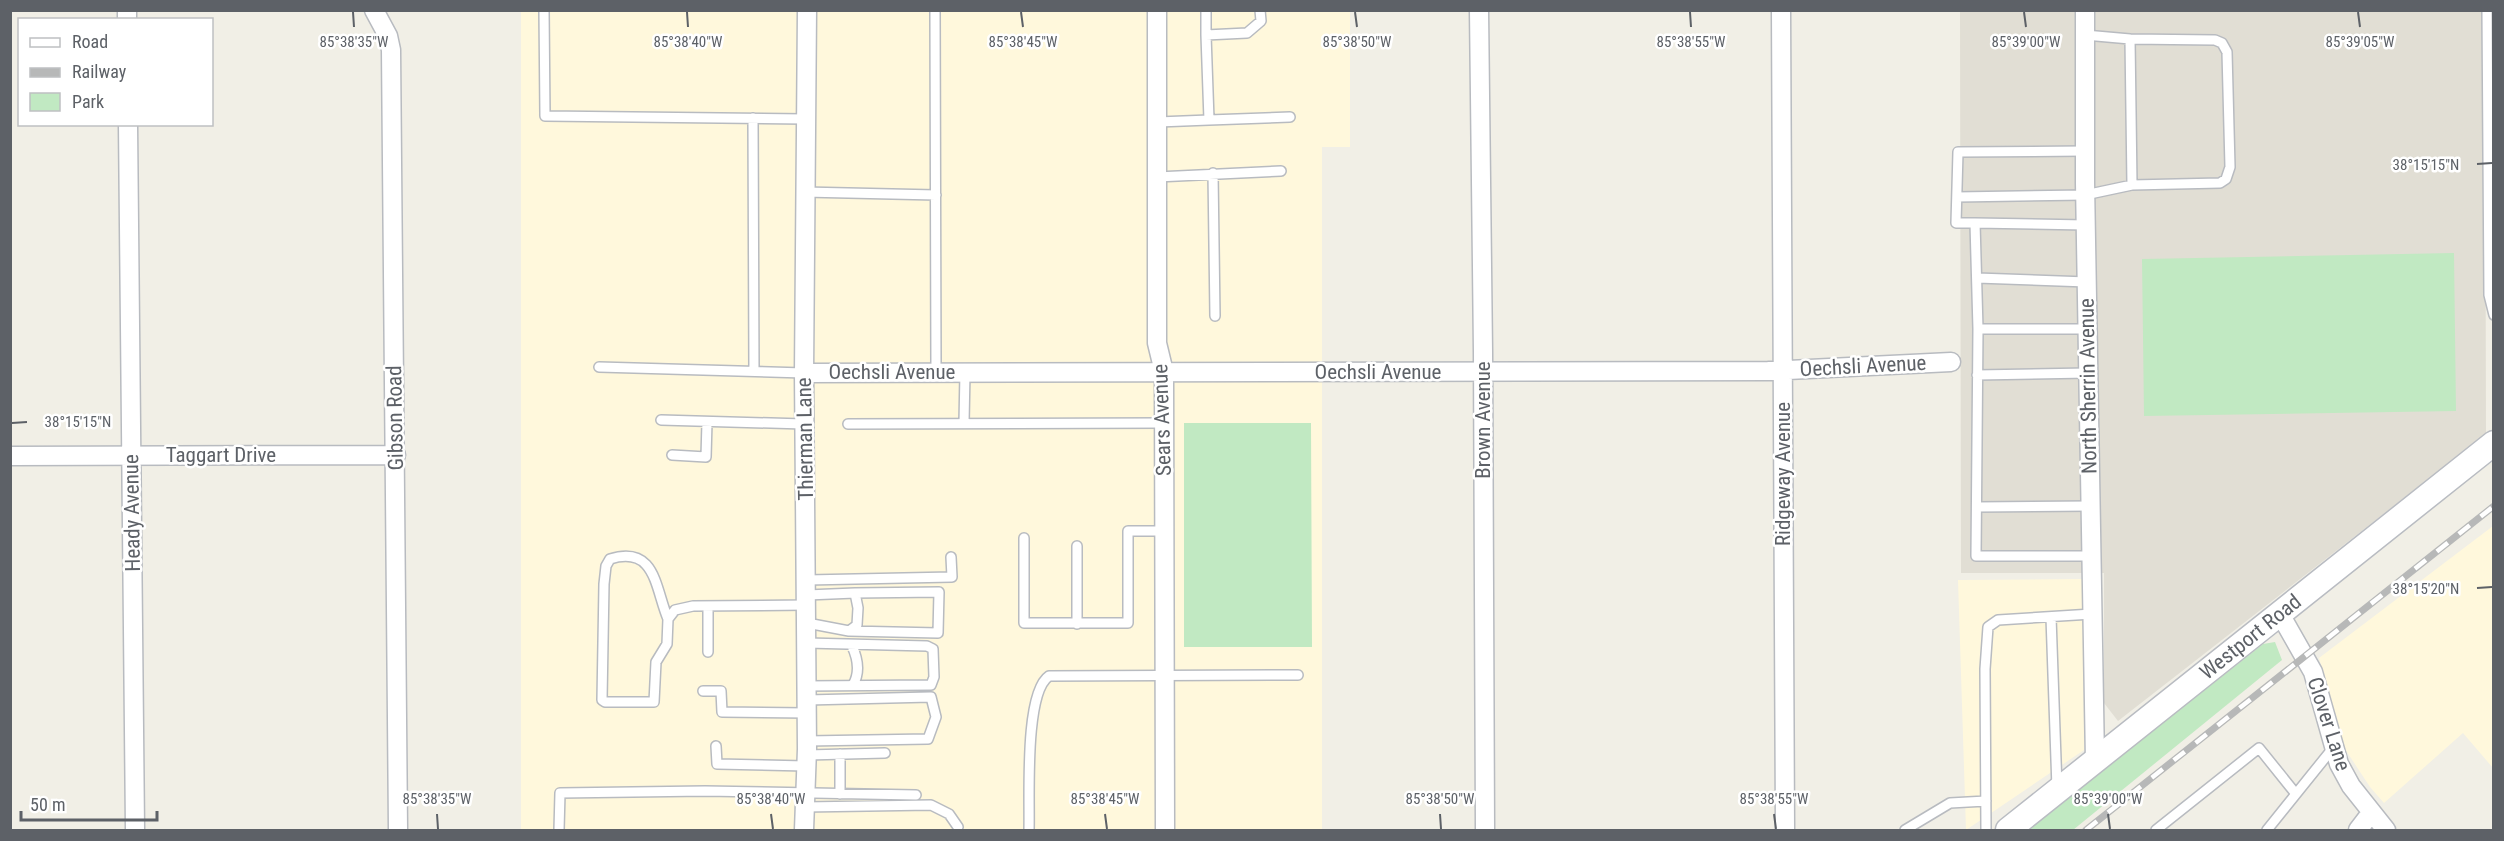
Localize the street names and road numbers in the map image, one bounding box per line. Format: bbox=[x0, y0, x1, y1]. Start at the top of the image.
street label: North Sherrin Avenue bbox=[2074, 298, 2102, 474]
street label: Oechsli Avenue bbox=[1799, 351, 1927, 381]
street label: Oechsli Avenue bbox=[829, 360, 956, 384]
street label: Oechsli Avenue bbox=[1315, 360, 1442, 384]
street label: Brown Avenue bbox=[1471, 361, 1495, 479]
street label: Sears Avenue bbox=[1148, 363, 1176, 476]
street label: Gibson Road bbox=[382, 365, 408, 471]
street label: Thierman Lane bbox=[792, 377, 818, 501]
street label: Ridgeway Avenue bbox=[1771, 402, 1795, 546]
street label: Taggart Drive bbox=[166, 443, 276, 467]
street label: Heady Avenue bbox=[119, 454, 145, 572]
street label: Westport Road bbox=[2195, 589, 2306, 684]
street label: Clover Lane bbox=[2303, 674, 2355, 774]

